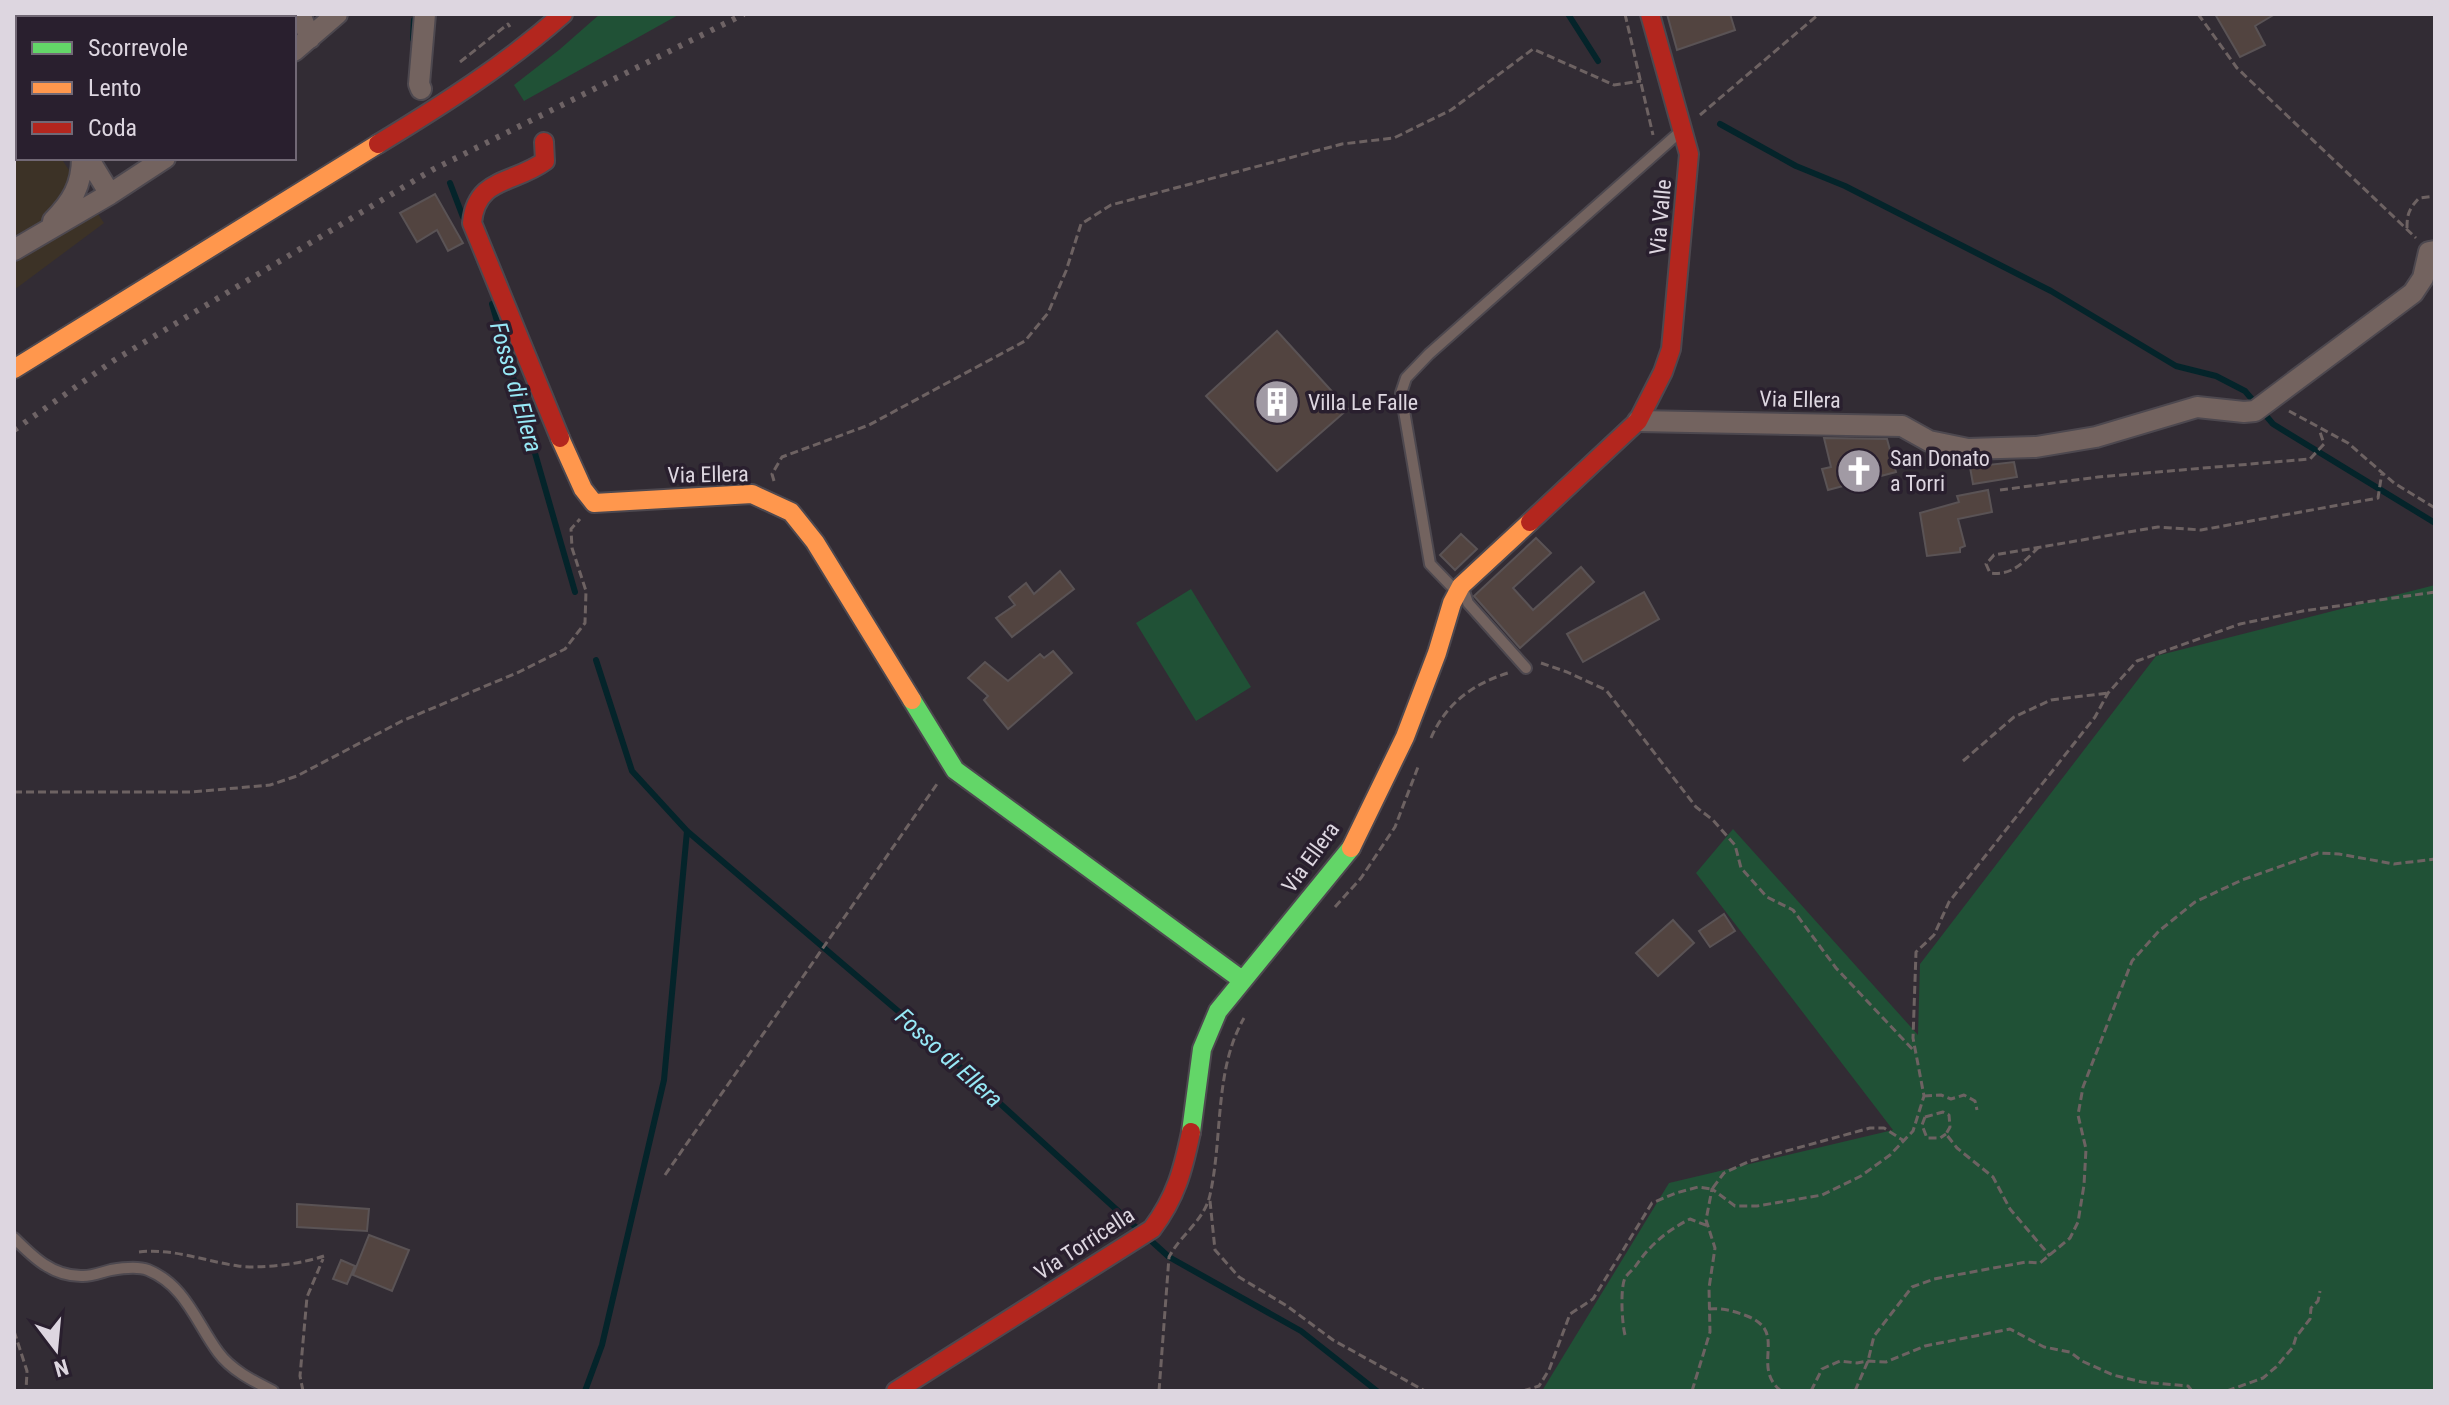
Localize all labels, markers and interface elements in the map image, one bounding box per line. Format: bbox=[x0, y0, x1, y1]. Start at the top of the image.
legend bbox=[16, 16, 296, 160]
text: Scorrevole bbox=[88, 34, 188, 62]
text: Lento bbox=[88, 74, 141, 102]
text: Coda bbox=[88, 114, 137, 142]
street label: Via Valle bbox=[1645, 178, 1676, 256]
water label: Fosso di Ellera bbox=[484, 319, 548, 455]
building icon: Villa Le Falle bbox=[1253, 378, 1301, 426]
street label: Via Ellera bbox=[1759, 386, 1841, 413]
place label: Villa Le Falle bbox=[1308, 390, 1418, 415]
place label: San Donato a Torri bbox=[1890, 446, 1990, 496]
church icon: San Donato a Torri bbox=[1835, 447, 1883, 495]
street label: Via Ellera bbox=[667, 461, 749, 488]
street label: Via Ellera bbox=[1276, 817, 1344, 897]
water label: Fosso di Ellera bbox=[890, 1003, 1008, 1113]
street label: Via Torricella bbox=[1030, 1202, 1139, 1285]
north arrow bbox=[16, 1309, 96, 1389]
text: N bbox=[51, 1354, 71, 1382]

